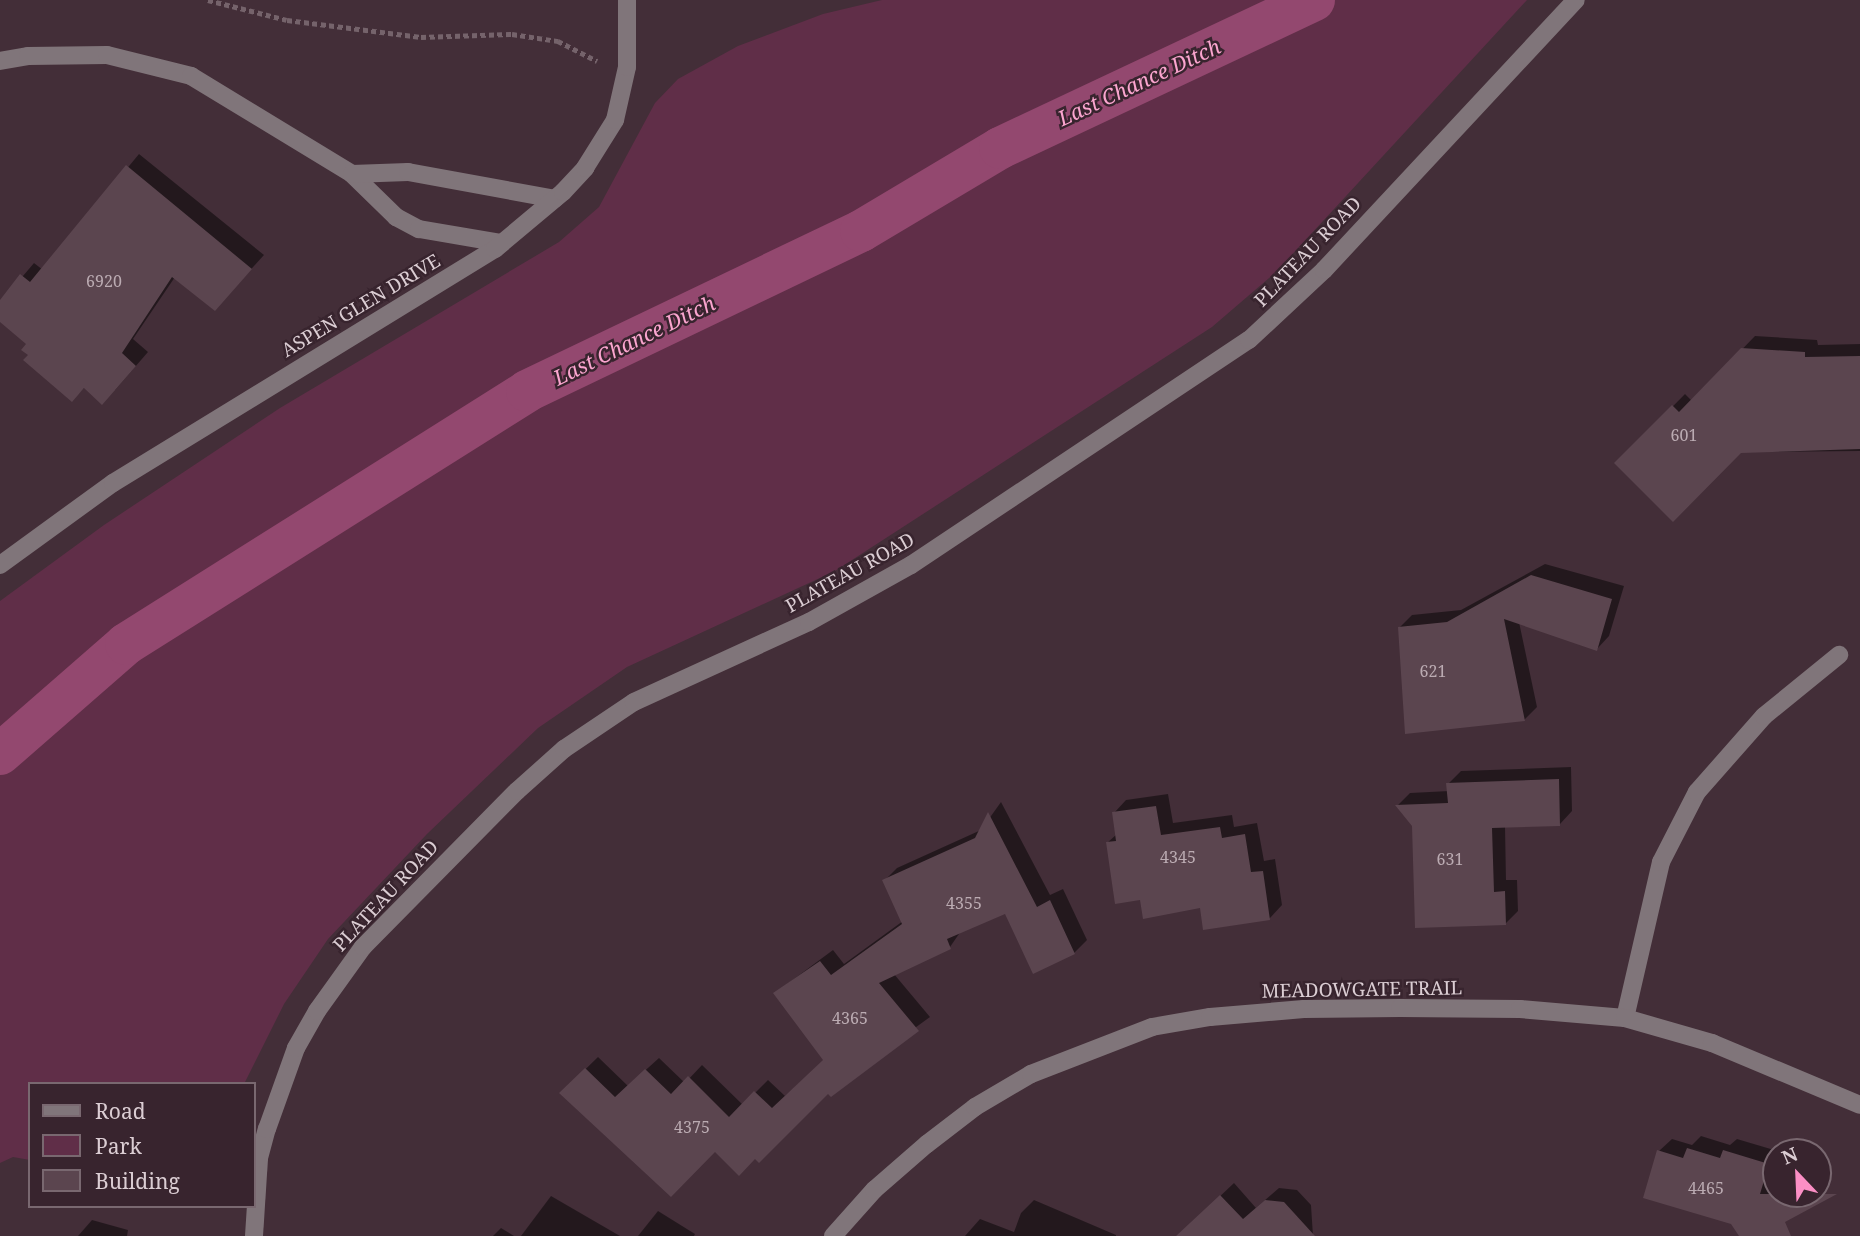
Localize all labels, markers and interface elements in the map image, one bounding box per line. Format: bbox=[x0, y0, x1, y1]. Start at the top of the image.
water label: Last Chance Ditch bbox=[1054, 33, 1224, 131]
street label: PLATEAU ROAD bbox=[1250, 192, 1366, 312]
street label: ASPEN GLEN DRIVE bbox=[278, 250, 444, 362]
house number: 6920 bbox=[86, 271, 122, 291]
water label: Last Chance Ditch bbox=[549, 290, 719, 390]
house number: 601 bbox=[1671, 425, 1697, 445]
street label: PLATEAU ROAD bbox=[782, 528, 918, 618]
house number: 621 bbox=[1420, 661, 1446, 681]
street label: PLATEAU ROAD bbox=[329, 836, 443, 956]
house number: 4345 bbox=[1160, 847, 1196, 867]
house number: 631 bbox=[1437, 849, 1463, 869]
house number: 4355 bbox=[946, 893, 982, 913]
street label: MEADOWGATE TRAIL bbox=[1261, 977, 1463, 1003]
house number: 4365 bbox=[832, 1008, 868, 1028]
legend bbox=[28, 1082, 256, 1208]
text: Road bbox=[95, 1097, 146, 1125]
house number: 4375 bbox=[674, 1117, 710, 1137]
text: Park bbox=[95, 1132, 142, 1160]
north arrow bbox=[1762, 1138, 1832, 1208]
text: N bbox=[1778, 1141, 1802, 1170]
text: Building bbox=[95, 1167, 180, 1195]
house number: 4465 bbox=[1688, 1178, 1724, 1198]

